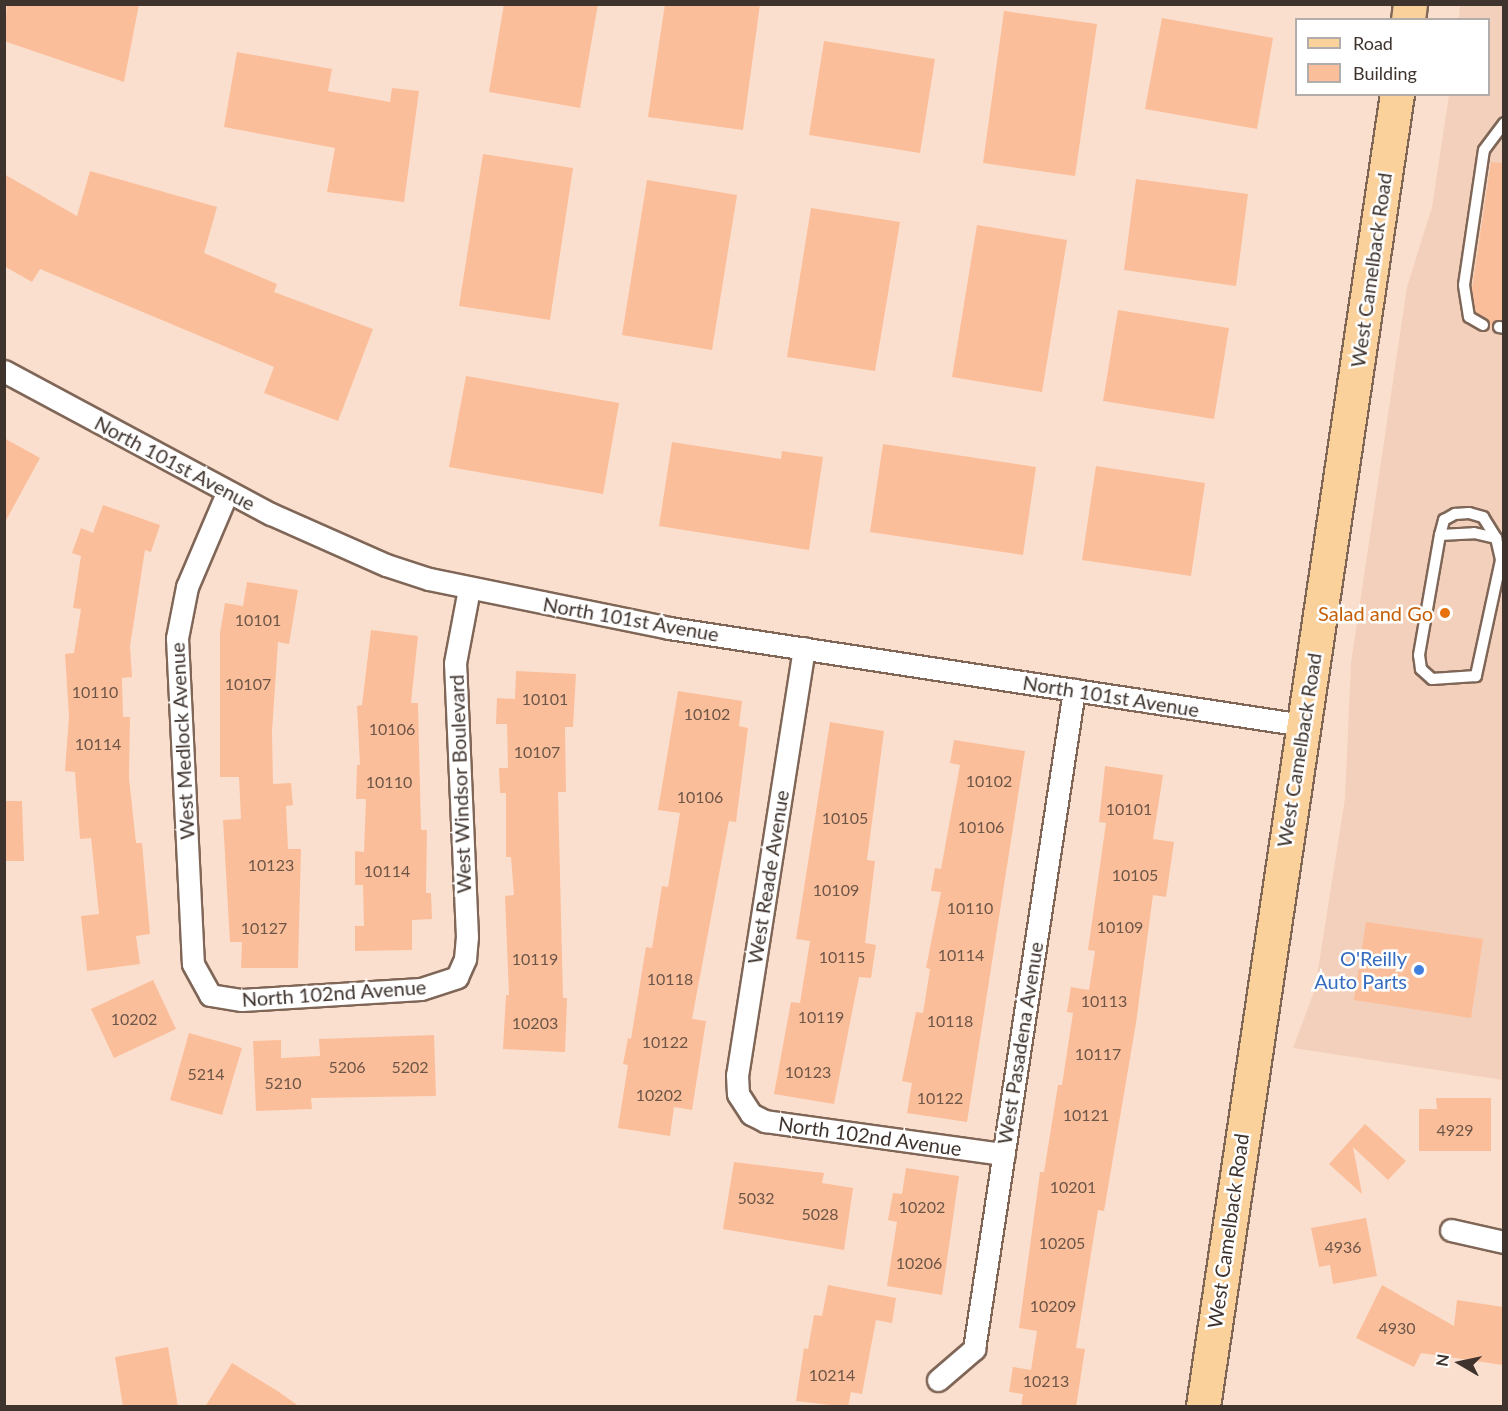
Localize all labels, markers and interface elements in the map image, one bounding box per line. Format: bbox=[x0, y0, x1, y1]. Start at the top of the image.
legend bbox=[1295, 18, 1490, 96]
text: Road bbox=[1353, 32, 1393, 54]
text: Building bbox=[1353, 62, 1417, 84]
street label: West Camelback Road bbox=[1345, 171, 1397, 369]
street label: North 101st Avenue bbox=[90, 410, 260, 516]
street label: North 101st Avenue bbox=[541, 592, 721, 646]
place label: Salad and Go bbox=[1318, 601, 1433, 625]
marker: Salad and Go bbox=[1438, 606, 1452, 620]
house number: 10101 bbox=[235, 610, 281, 630]
street label: West Medlock Avenue bbox=[165, 641, 199, 841]
street label: West Camelback Road bbox=[1272, 651, 1326, 849]
street label: North 101st Avenue bbox=[1021, 670, 1201, 722]
house number: 10107 bbox=[225, 674, 271, 694]
street label: West Windsor Boulevard bbox=[444, 674, 476, 894]
house number: 10110 bbox=[72, 682, 118, 702]
house number: 10101 bbox=[522, 689, 568, 709]
house number: 10102 bbox=[684, 704, 730, 724]
house number: 10106 bbox=[369, 719, 415, 739]
house number: 10114 bbox=[75, 734, 121, 754]
house number: 10107 bbox=[514, 742, 560, 762]
house number: 10102 bbox=[966, 771, 1012, 791]
house number: 10110 bbox=[366, 772, 412, 792]
house number: 10106 bbox=[677, 787, 723, 807]
street label: West Reade Avenue bbox=[742, 788, 794, 966]
house number: 10101 bbox=[1106, 799, 1152, 819]
house number: 10105 bbox=[822, 808, 868, 828]
house number: 10106 bbox=[958, 817, 1004, 837]
house number: 10123 bbox=[248, 855, 294, 875]
house number: 10114 bbox=[364, 861, 410, 881]
house number: 10105 bbox=[1112, 865, 1158, 885]
house number: 10109 bbox=[813, 880, 859, 900]
house number: 10110 bbox=[947, 898, 993, 918]
house number: 10109 bbox=[1097, 917, 1143, 937]
house number: 10127 bbox=[241, 918, 287, 938]
street label: West Pasadena Avenue bbox=[992, 940, 1048, 1146]
house number: 10114 bbox=[938, 945, 984, 965]
place label: O'Reilly Auto Parts bbox=[1314, 946, 1407, 993]
house number: 10115 bbox=[819, 947, 865, 967]
house number: 10119 bbox=[512, 949, 558, 969]
marker: O'Reilly Auto Parts bbox=[1412, 963, 1426, 977]
house number: 10118 bbox=[647, 969, 693, 989]
street label: North 102nd Avenue bbox=[241, 975, 427, 1011]
house number: 10113 bbox=[1081, 991, 1127, 1011]
house number: 10119 bbox=[798, 1007, 844, 1027]
house number: 10202 bbox=[111, 1009, 157, 1029]
house number: 10118 bbox=[927, 1011, 973, 1031]
house number: 10203 bbox=[512, 1013, 558, 1033]
house number: 10122 bbox=[642, 1032, 688, 1052]
house number: 10117 bbox=[1075, 1044, 1121, 1064]
house number: 5206 bbox=[328, 1057, 366, 1077]
house number: 5202 bbox=[391, 1057, 429, 1077]
house number: 10123 bbox=[785, 1062, 831, 1082]
house number: 5214 bbox=[187, 1064, 225, 1084]
house number: 5210 bbox=[264, 1073, 302, 1093]
house number: 10202 bbox=[636, 1085, 682, 1105]
house number: 10122 bbox=[917, 1088, 963, 1108]
house number: 10121 bbox=[1063, 1105, 1109, 1125]
street label: North 102nd Avenue bbox=[776, 1111, 964, 1161]
house number: 4929 bbox=[1436, 1120, 1474, 1140]
street label: West Camelback Road bbox=[1202, 1132, 1254, 1330]
house number: 10201 bbox=[1050, 1177, 1096, 1197]
house number: 5032 bbox=[737, 1188, 775, 1208]
house number: 10202 bbox=[899, 1197, 945, 1217]
house number: 5028 bbox=[801, 1204, 839, 1224]
house number: 10205 bbox=[1039, 1233, 1085, 1253]
house number: 4936 bbox=[1324, 1237, 1362, 1257]
house number: 10206 bbox=[896, 1253, 942, 1273]
house number: 10209 bbox=[1030, 1296, 1076, 1316]
house number: 4930 bbox=[1378, 1318, 1416, 1338]
north arrow bbox=[1430, 1333, 1490, 1393]
text: N bbox=[1431, 1353, 1452, 1368]
house number: 10214 bbox=[809, 1365, 855, 1385]
house number: 10213 bbox=[1023, 1371, 1069, 1391]

